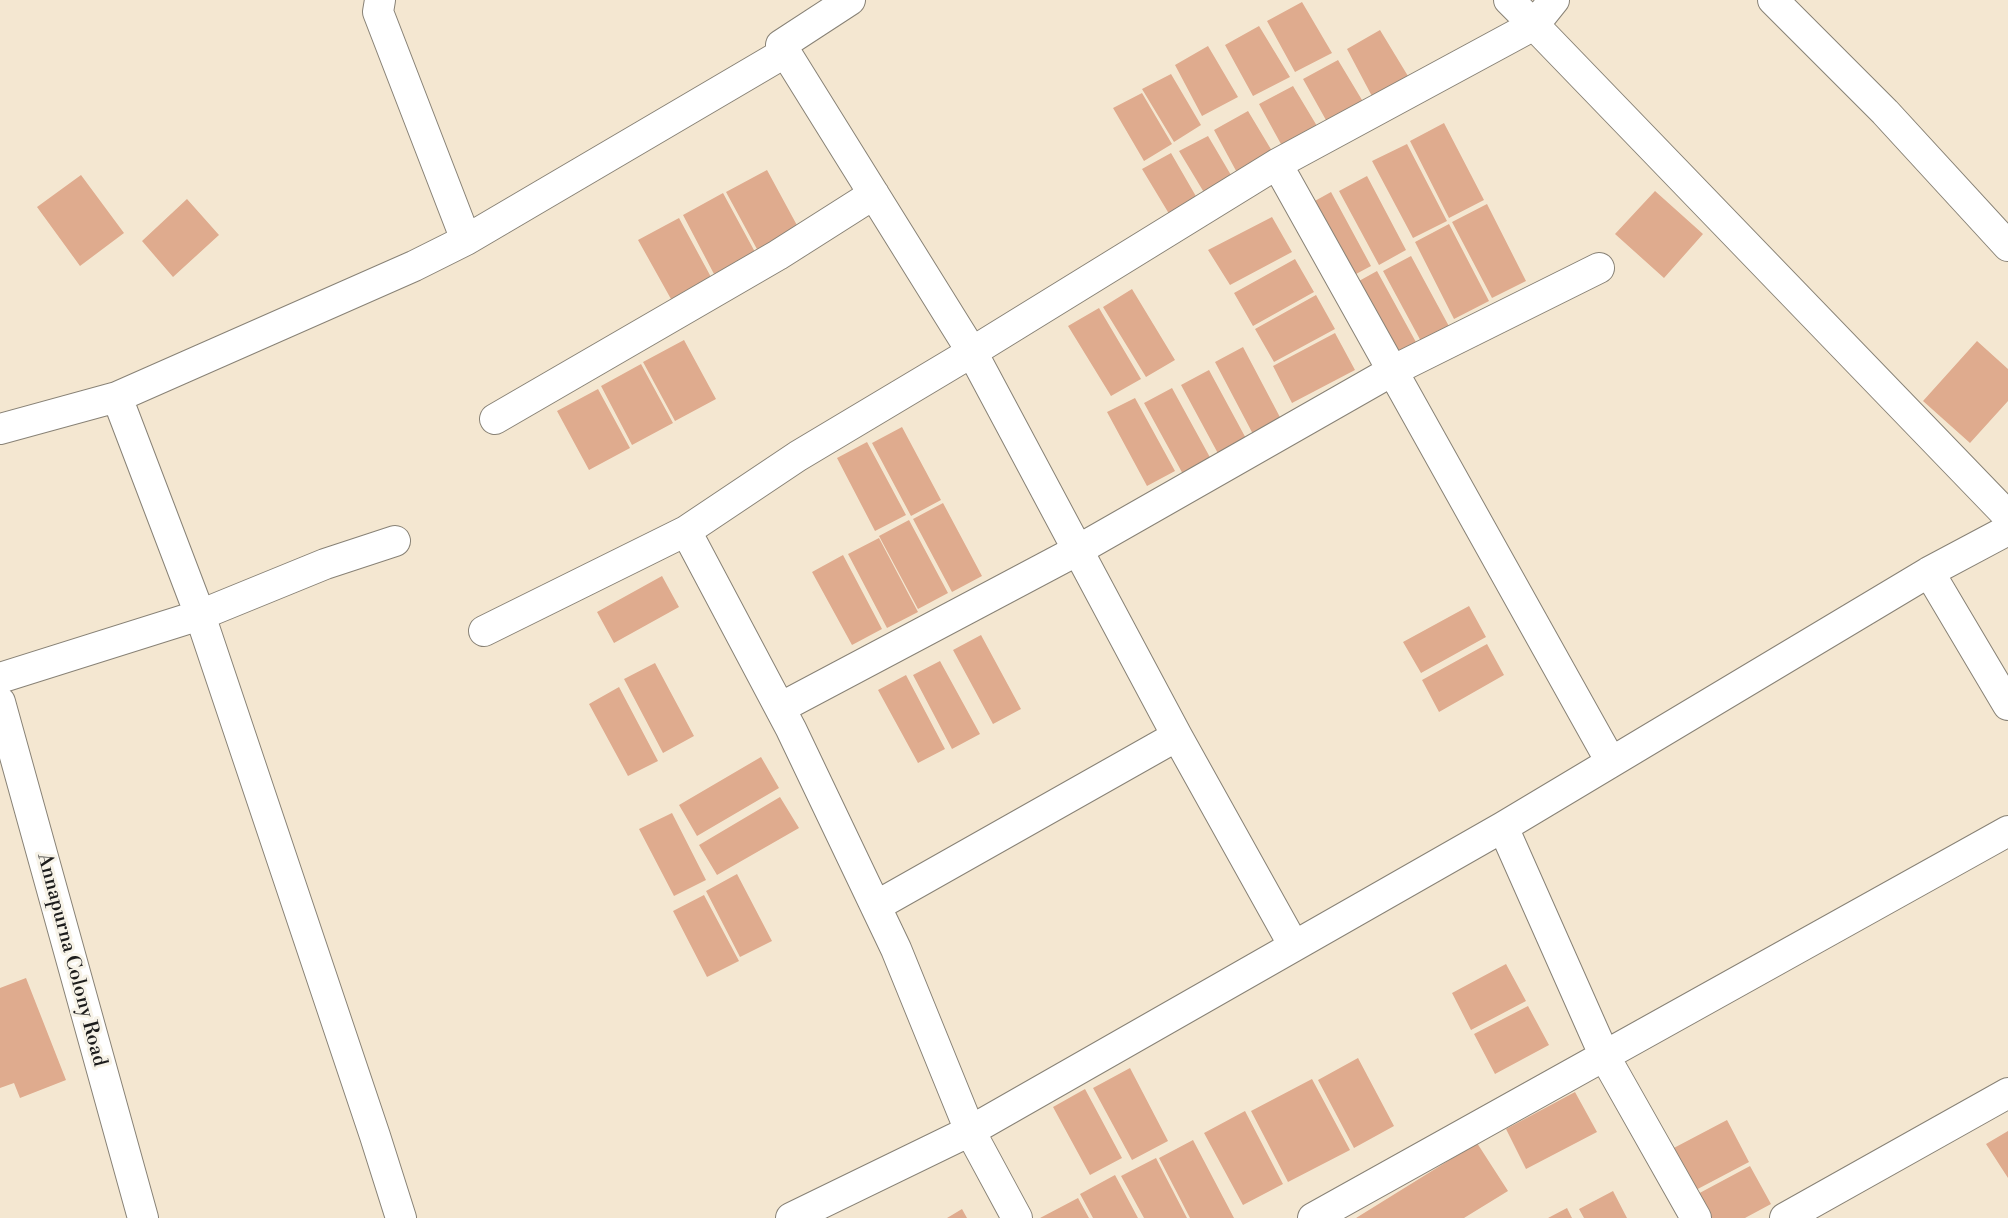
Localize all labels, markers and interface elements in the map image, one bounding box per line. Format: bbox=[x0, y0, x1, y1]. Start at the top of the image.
street label: Annapurna Colony Road bbox=[31, 851, 111, 1069]

